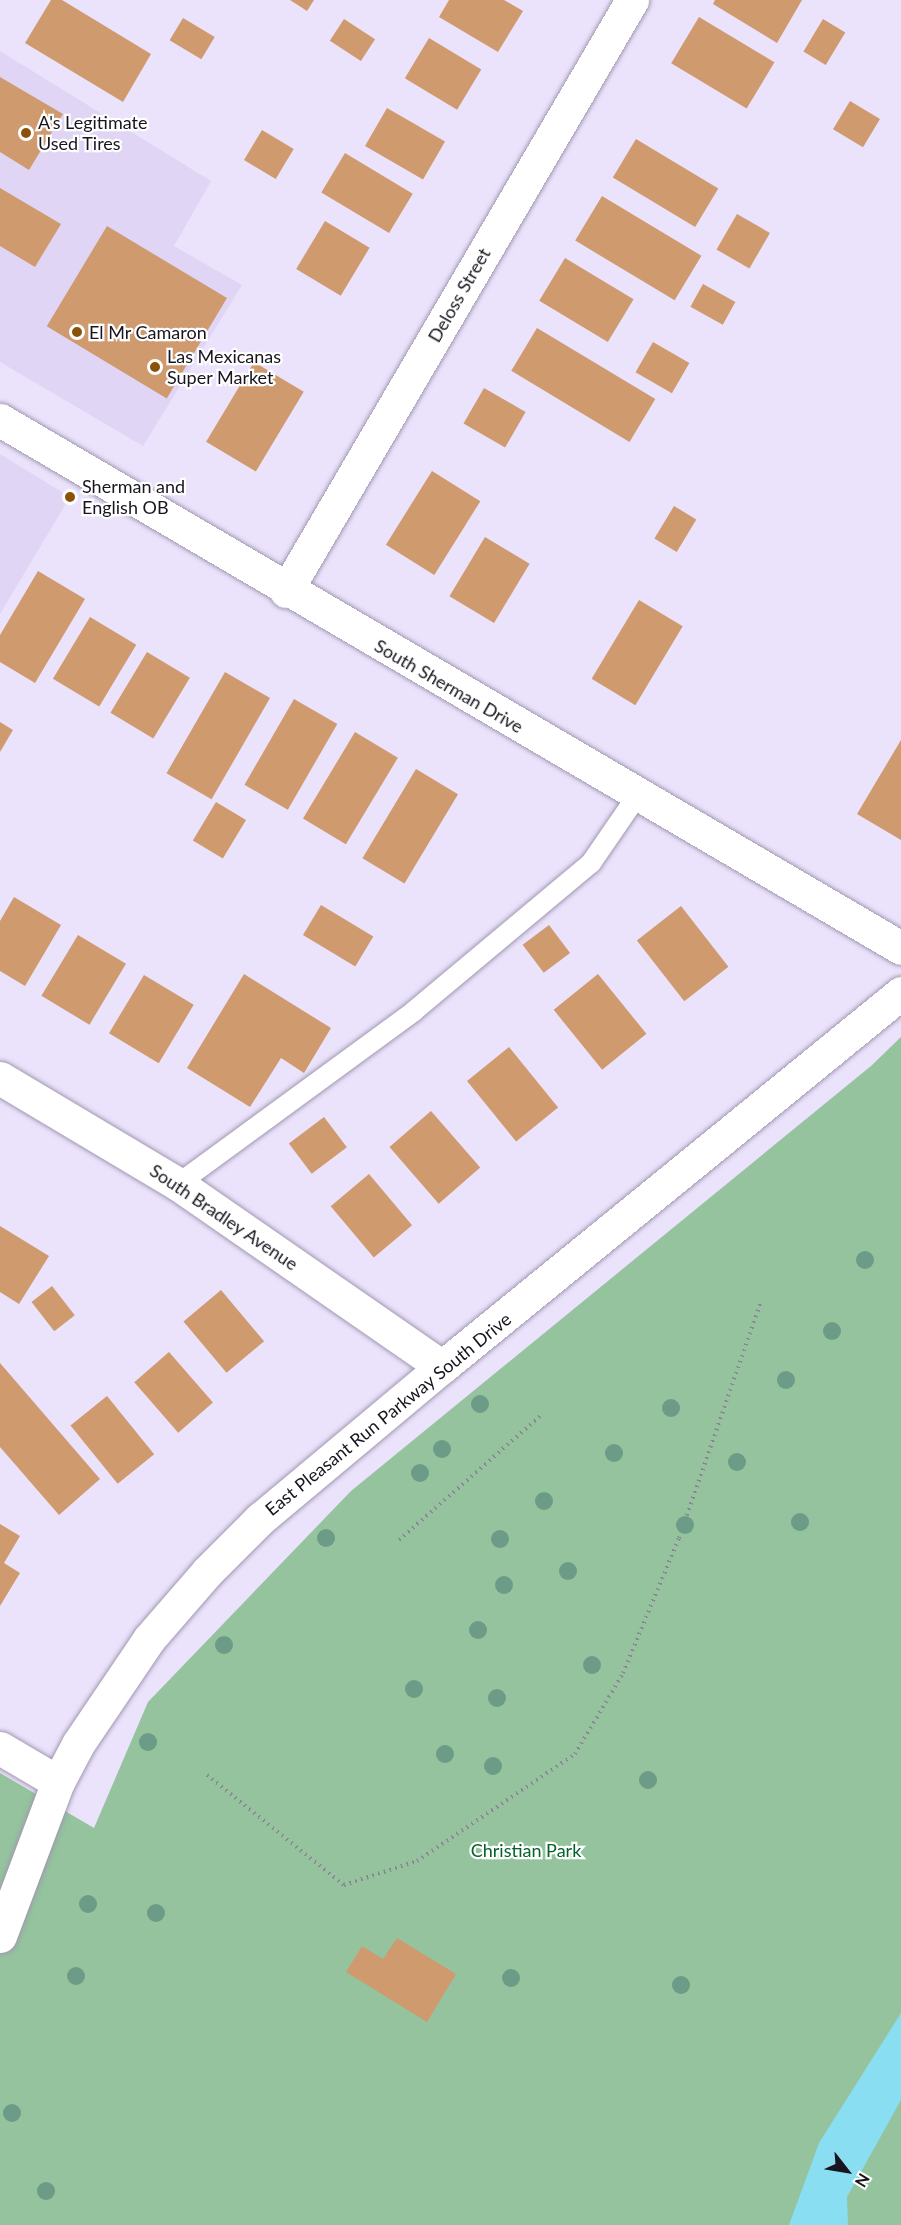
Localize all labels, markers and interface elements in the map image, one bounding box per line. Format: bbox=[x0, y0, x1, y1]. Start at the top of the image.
place label: A's Legitimate Used Tires bbox=[38, 112, 147, 154]
marker: A's Legitimate Used Tires bbox=[19, 126, 33, 140]
street label: Deloss Street bbox=[423, 244, 495, 346]
place label: El Mr Camaron bbox=[89, 321, 207, 343]
marker: El Mr Camaron bbox=[70, 325, 84, 339]
place label: Las Mexicanas Super Market bbox=[167, 346, 281, 388]
marker: Las Mexicanas Super Market bbox=[148, 360, 162, 374]
place label: Sherman and English OB bbox=[82, 476, 185, 518]
marker: Sherman and English OB bbox=[63, 490, 77, 504]
street label: South Sherman Drive bbox=[371, 635, 527, 737]
street label: South Bradley Avenue bbox=[145, 1159, 303, 1275]
street label: East Pleasant Run Parkway South Drive bbox=[260, 1308, 516, 1520]
park label: Christian Park bbox=[471, 1839, 581, 1861]
north arrow bbox=[817, 2141, 877, 2201]
text: N bbox=[852, 2170, 874, 2191]

